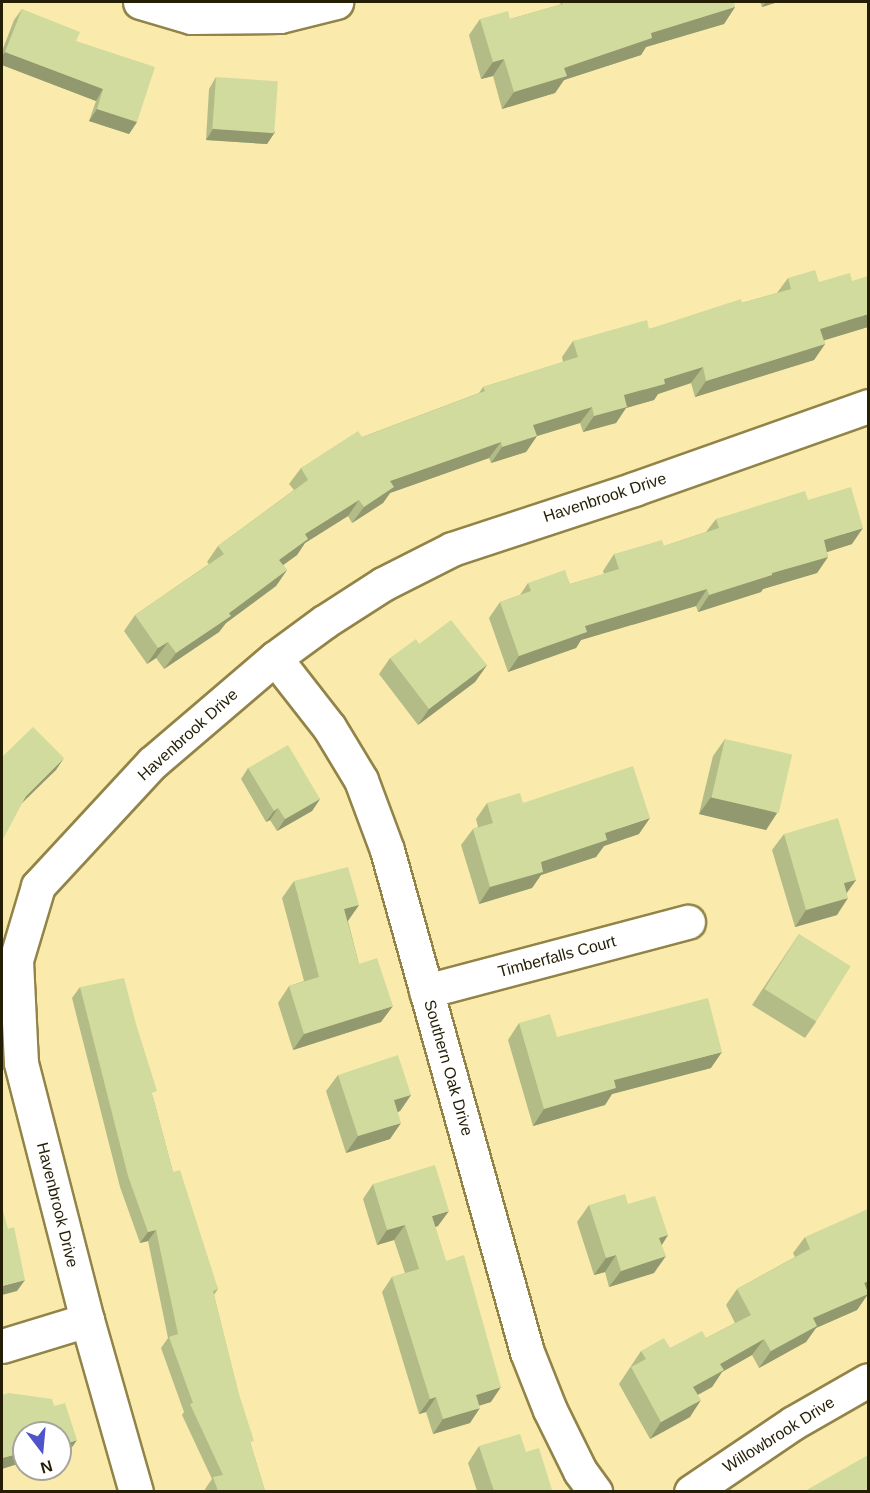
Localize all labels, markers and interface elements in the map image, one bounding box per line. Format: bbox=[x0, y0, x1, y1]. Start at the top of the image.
street label: Havenbrook Drive bbox=[541, 469, 669, 527]
street label: Havenbrook Drive bbox=[134, 685, 242, 785]
street label: Timberfalls Court bbox=[496, 932, 618, 982]
street label: Southern Oak Drive bbox=[419, 998, 477, 1138]
street label: Havenbrook Drive bbox=[32, 1141, 82, 1269]
street label: Willowbrook Drive bbox=[720, 1393, 838, 1477]
north arrow bbox=[12, 1421, 72, 1481]
text: N bbox=[39, 1457, 54, 1477]

